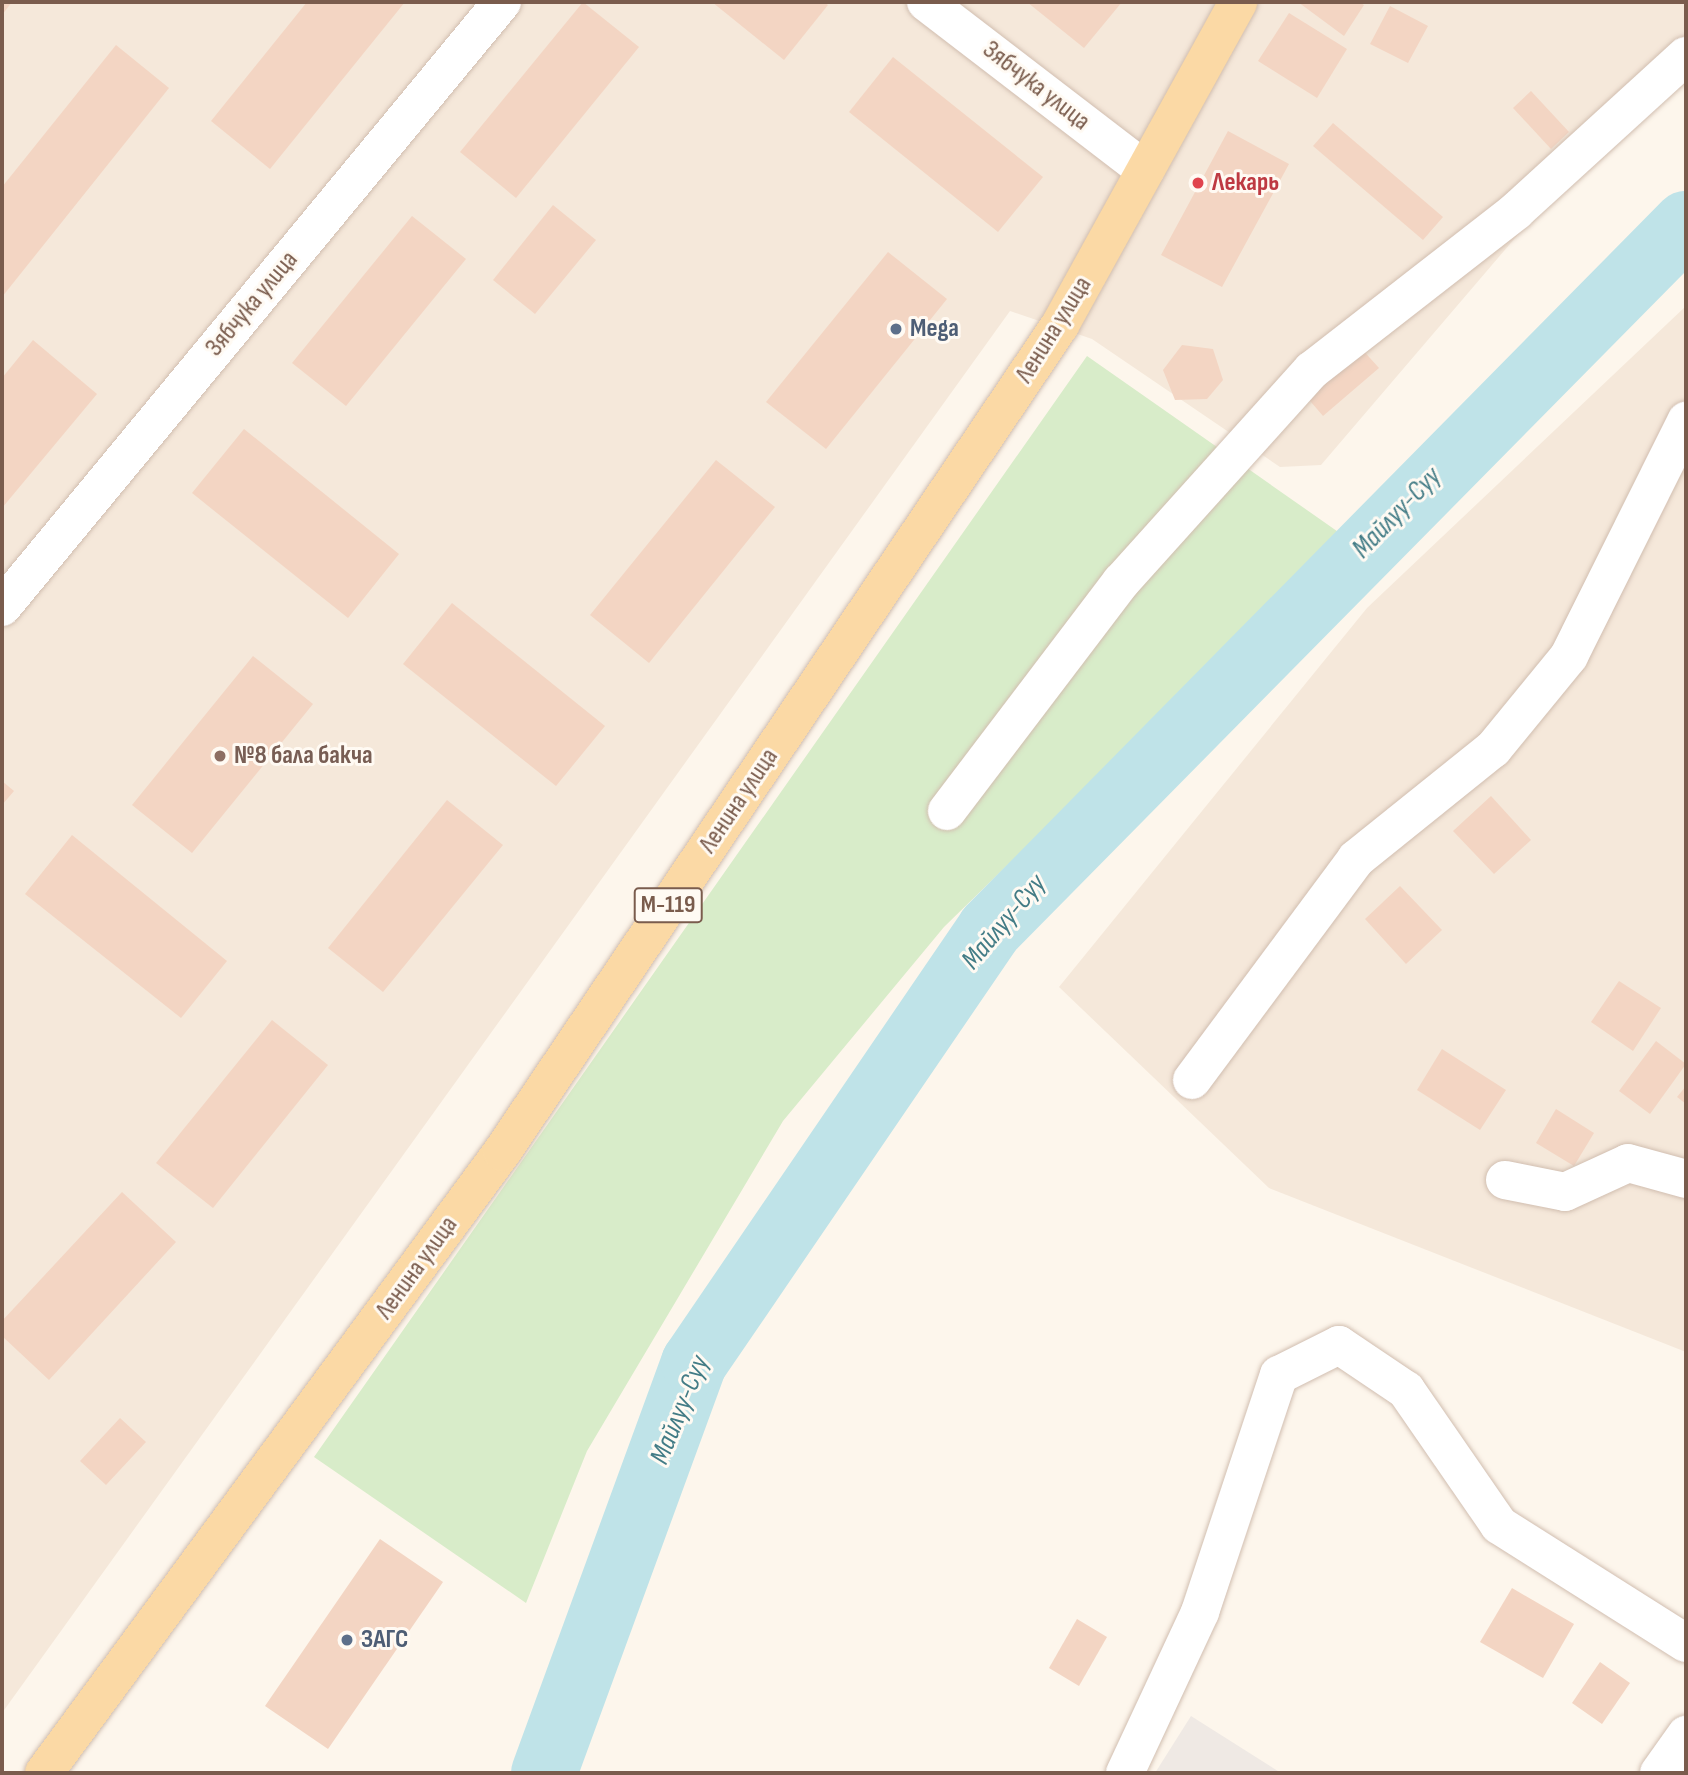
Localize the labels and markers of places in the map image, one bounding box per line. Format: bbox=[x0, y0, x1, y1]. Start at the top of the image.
place label: Лекарь bbox=[1212, 167, 1279, 199]
marker: Лекарь bbox=[1190, 175, 1206, 191]
place label: Mega bbox=[910, 313, 959, 345]
marker: Mega bbox=[888, 321, 904, 337]
place label: №8 бала бакча bbox=[234, 740, 373, 772]
marker: №8 бала бакча bbox=[212, 748, 228, 764]
place label: ЗАГС bbox=[361, 1624, 408, 1656]
marker: ЗАГС bbox=[339, 1632, 355, 1648]

